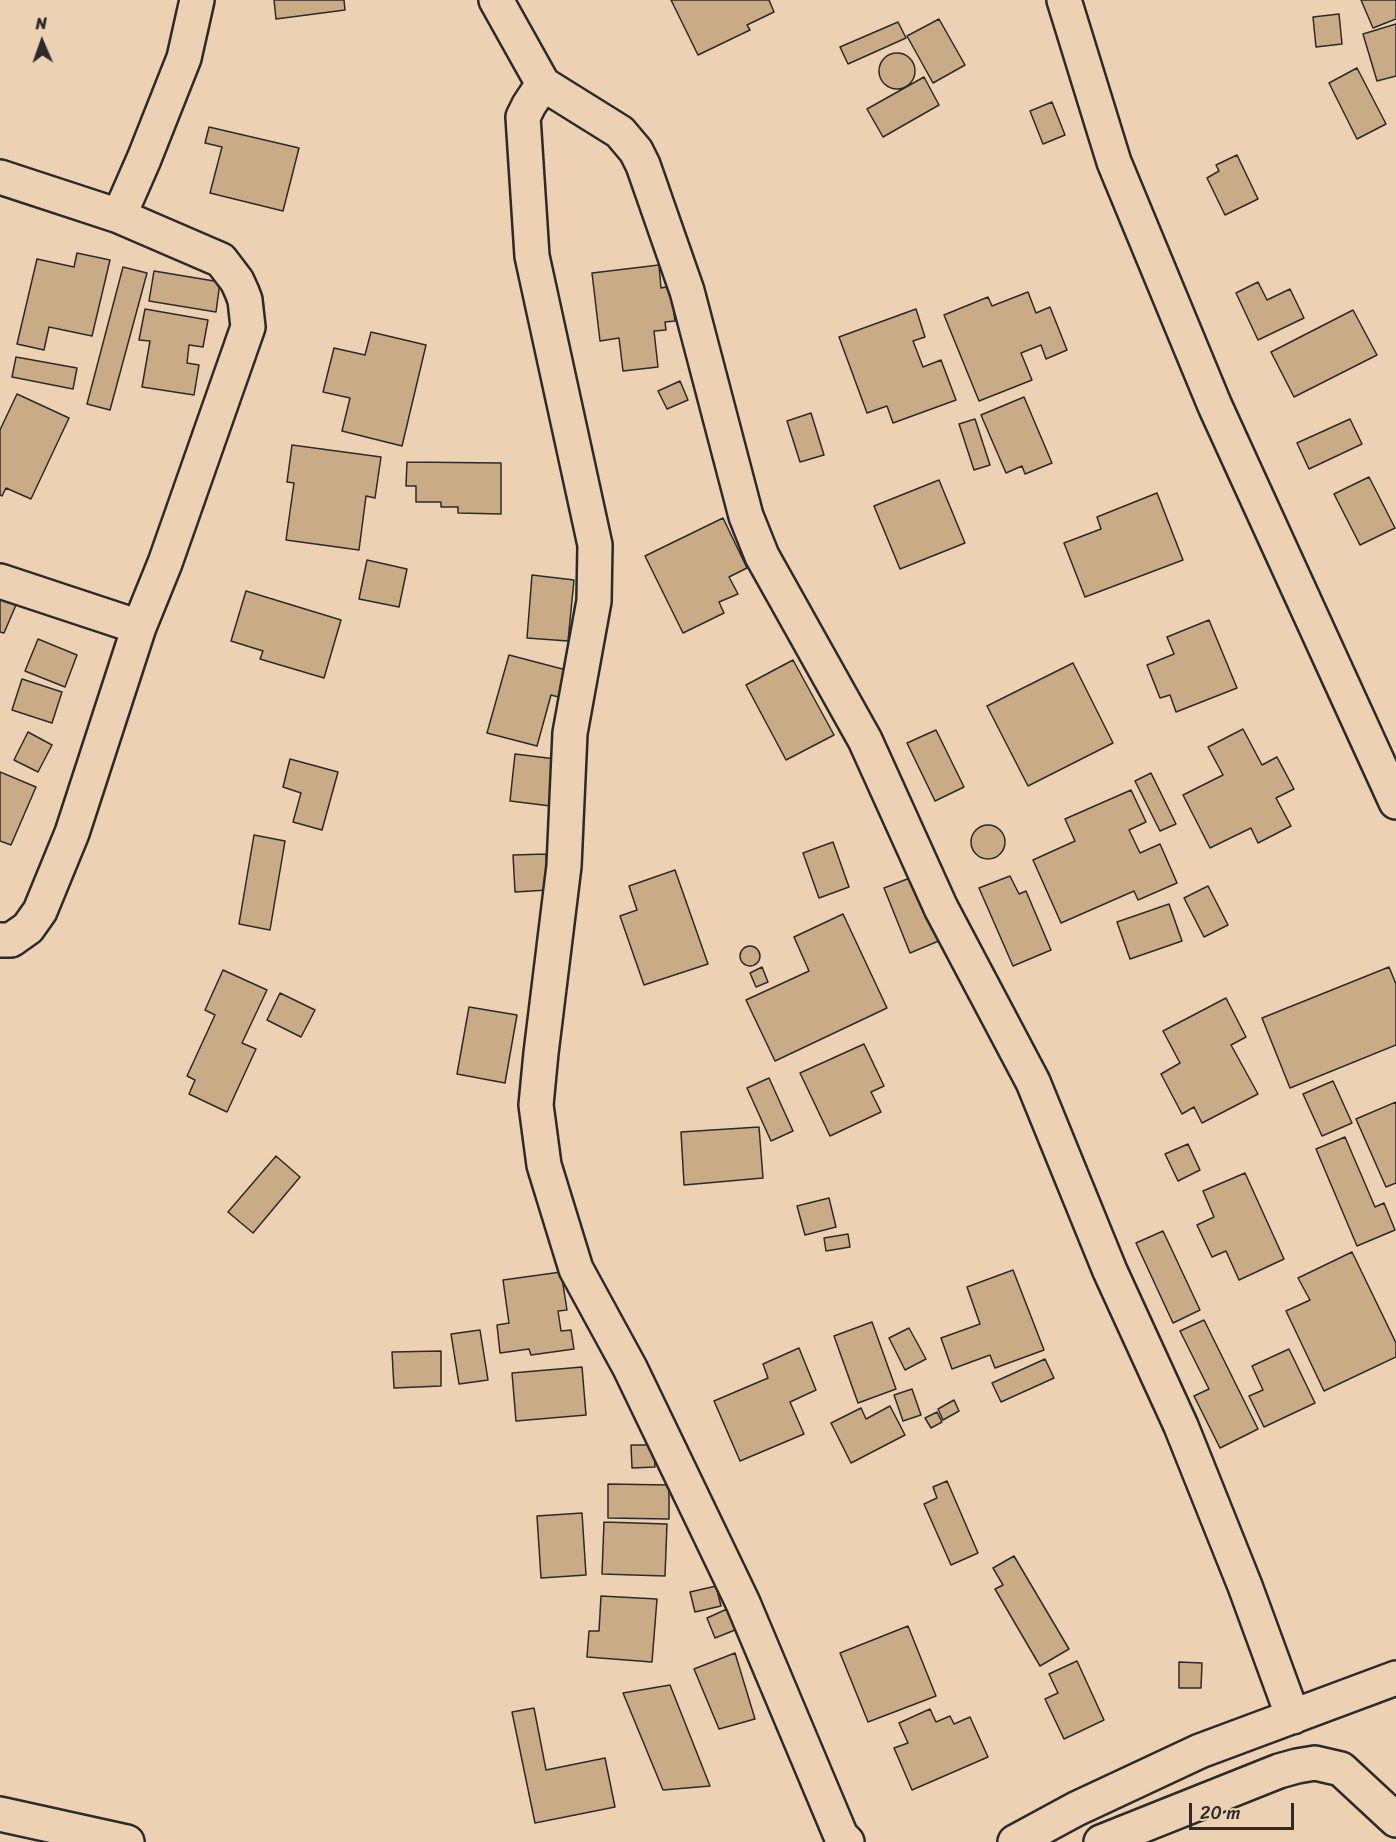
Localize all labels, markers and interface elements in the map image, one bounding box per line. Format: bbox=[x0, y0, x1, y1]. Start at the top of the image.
text: N bbox=[35, 9, 47, 38]
north arrow bbox=[12, 12, 72, 72]
scale bar bbox=[1192, 1791, 1297, 1829]
text: 20 m bbox=[1200, 1797, 1240, 1829]

